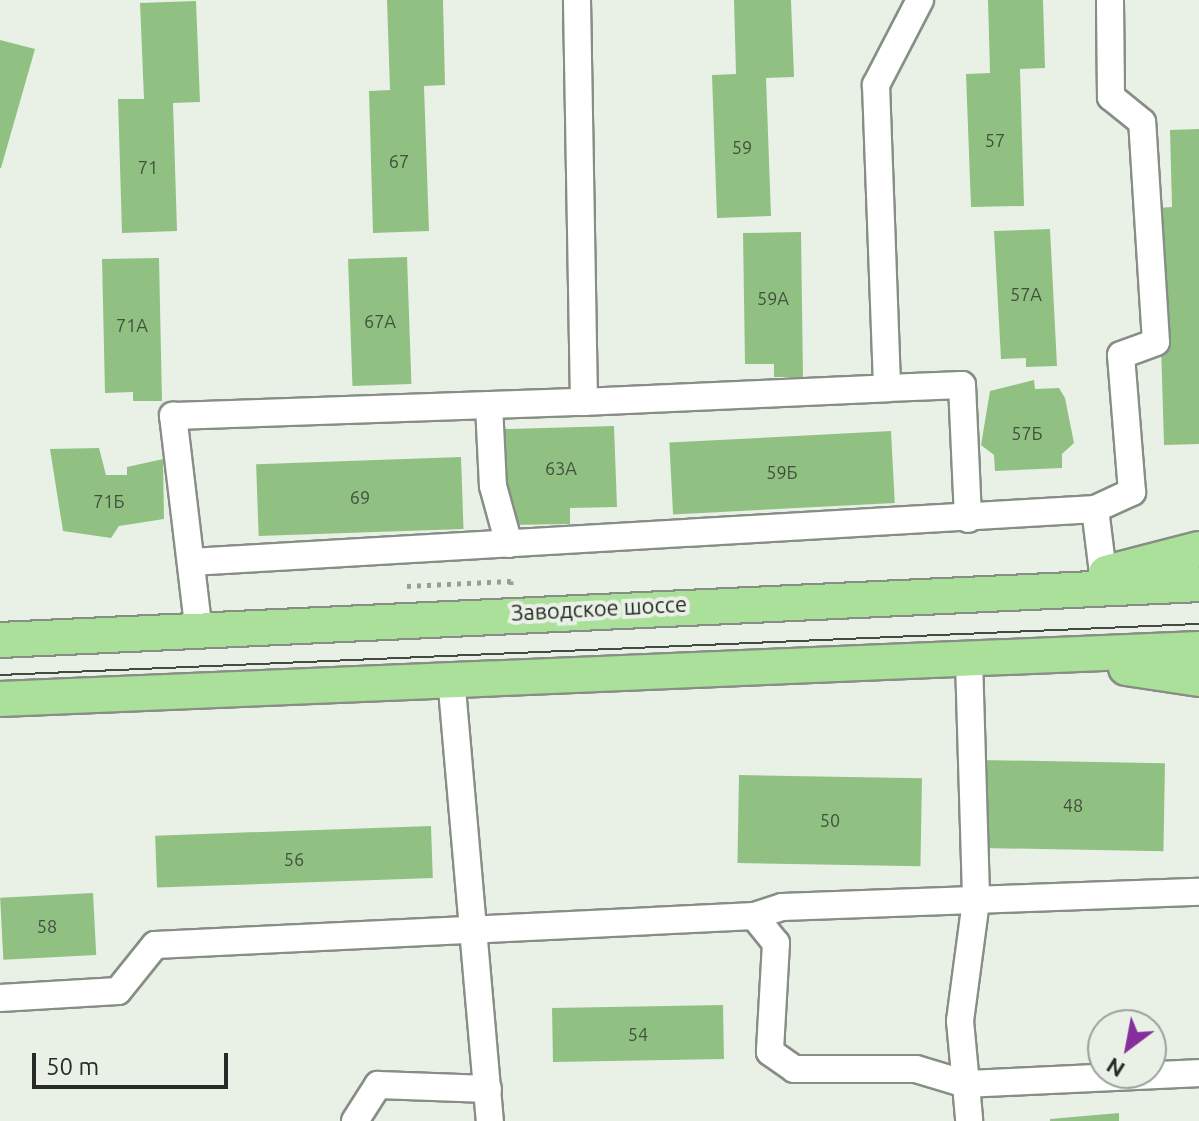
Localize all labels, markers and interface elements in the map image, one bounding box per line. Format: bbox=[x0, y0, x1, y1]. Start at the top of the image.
house number: 57 bbox=[985, 129, 1005, 151]
house number: 59 bbox=[732, 136, 752, 158]
house number: 67 bbox=[389, 150, 409, 172]
house number: 71 bbox=[138, 156, 158, 178]
house number: 57А bbox=[1010, 283, 1042, 305]
house number: 59А bbox=[757, 287, 789, 309]
house number: 67А bbox=[364, 310, 396, 332]
house number: 71А bbox=[116, 314, 148, 336]
house number: 57Б bbox=[1011, 422, 1043, 444]
house number: 63А bbox=[545, 457, 577, 479]
house number: 59Б bbox=[766, 461, 798, 483]
house number: 69 bbox=[350, 486, 370, 508]
house number: 71Б bbox=[93, 490, 125, 512]
street label: Заводское шоссе bbox=[510, 590, 688, 626]
house number: 48 bbox=[1063, 794, 1083, 816]
house number: 50 bbox=[820, 809, 840, 831]
house number: 56 bbox=[284, 848, 304, 870]
house number: 58 bbox=[37, 915, 57, 937]
north arrow bbox=[1087, 1009, 1167, 1089]
house number: 54 bbox=[628, 1023, 648, 1045]
scale bar bbox=[36, 1037, 232, 1087]
text: 50 m bbox=[46, 1053, 99, 1080]
text: N bbox=[1101, 1053, 1129, 1083]

